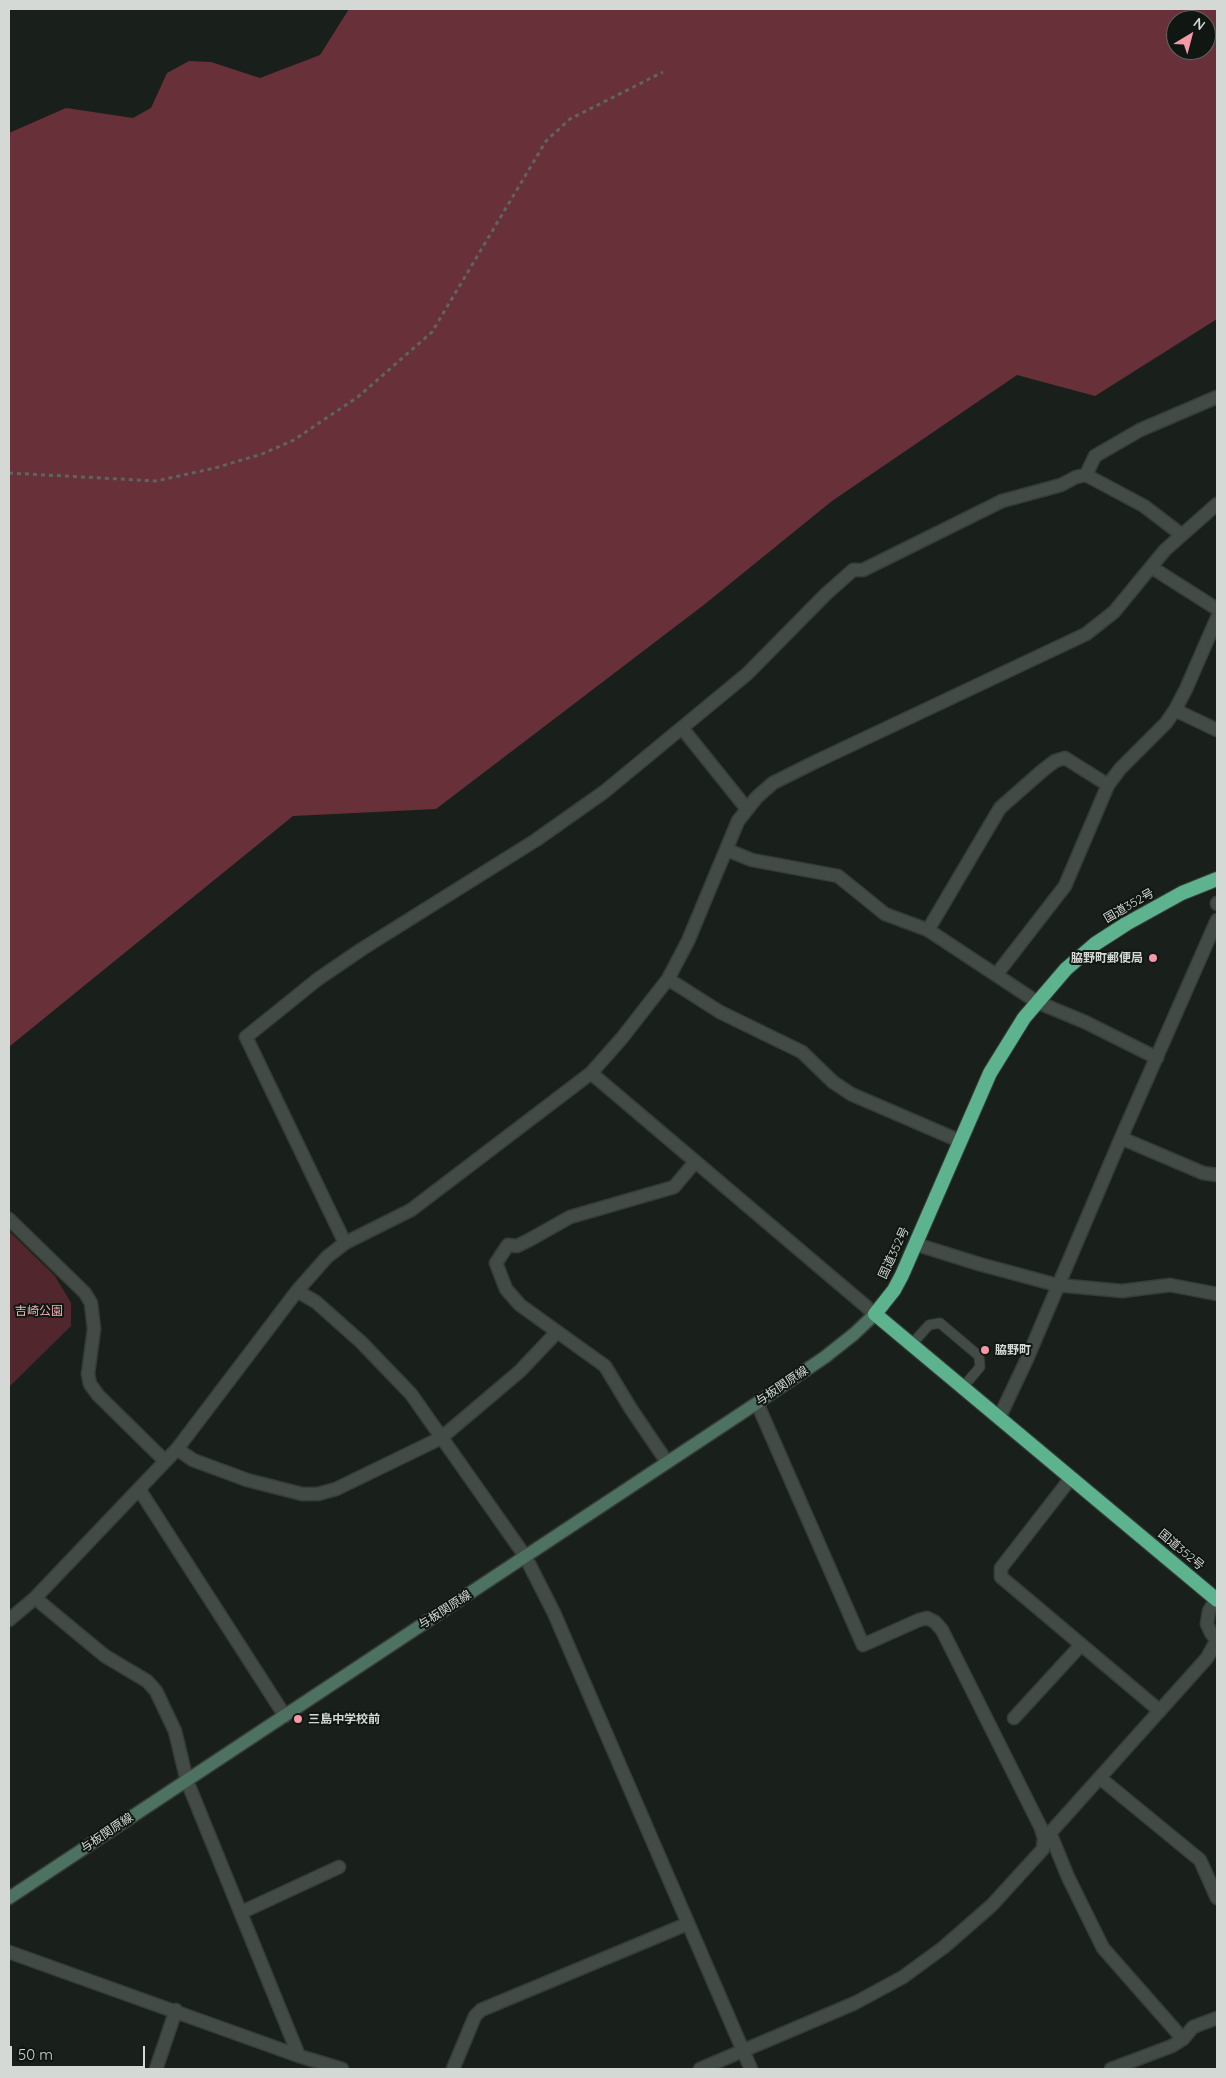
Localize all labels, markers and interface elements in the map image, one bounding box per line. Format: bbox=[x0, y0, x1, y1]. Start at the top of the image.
north arrow bbox=[1166, 10, 1216, 60]
text: N bbox=[1190, 14, 1209, 34]
street label: 国道352号 bbox=[1101, 886, 1157, 926]
place label: 脇野町郵便局 bbox=[1071, 951, 1143, 965]
marker: 脇野町郵便局 bbox=[1147, 952, 1159, 964]
street label: 国道352号 bbox=[876, 1225, 912, 1281]
park label: 吉崎公園 bbox=[15, 1304, 63, 1318]
place label: 脇野町 bbox=[995, 1343, 1031, 1357]
marker: 脇野町 bbox=[979, 1344, 991, 1356]
street label: 与板関原線 bbox=[753, 1363, 811, 1409]
street label: 国道352号 bbox=[1155, 1527, 1207, 1573]
street label: 与板関原線 bbox=[416, 1588, 474, 1632]
place label: 三島中学校前 bbox=[308, 1712, 380, 1726]
marker: 三島中学校前 bbox=[292, 1713, 304, 1725]
street label: 与板関原線 bbox=[78, 1810, 136, 1856]
scale bar bbox=[12, 2036, 148, 2068]
text: 50 m bbox=[18, 2045, 53, 2064]

